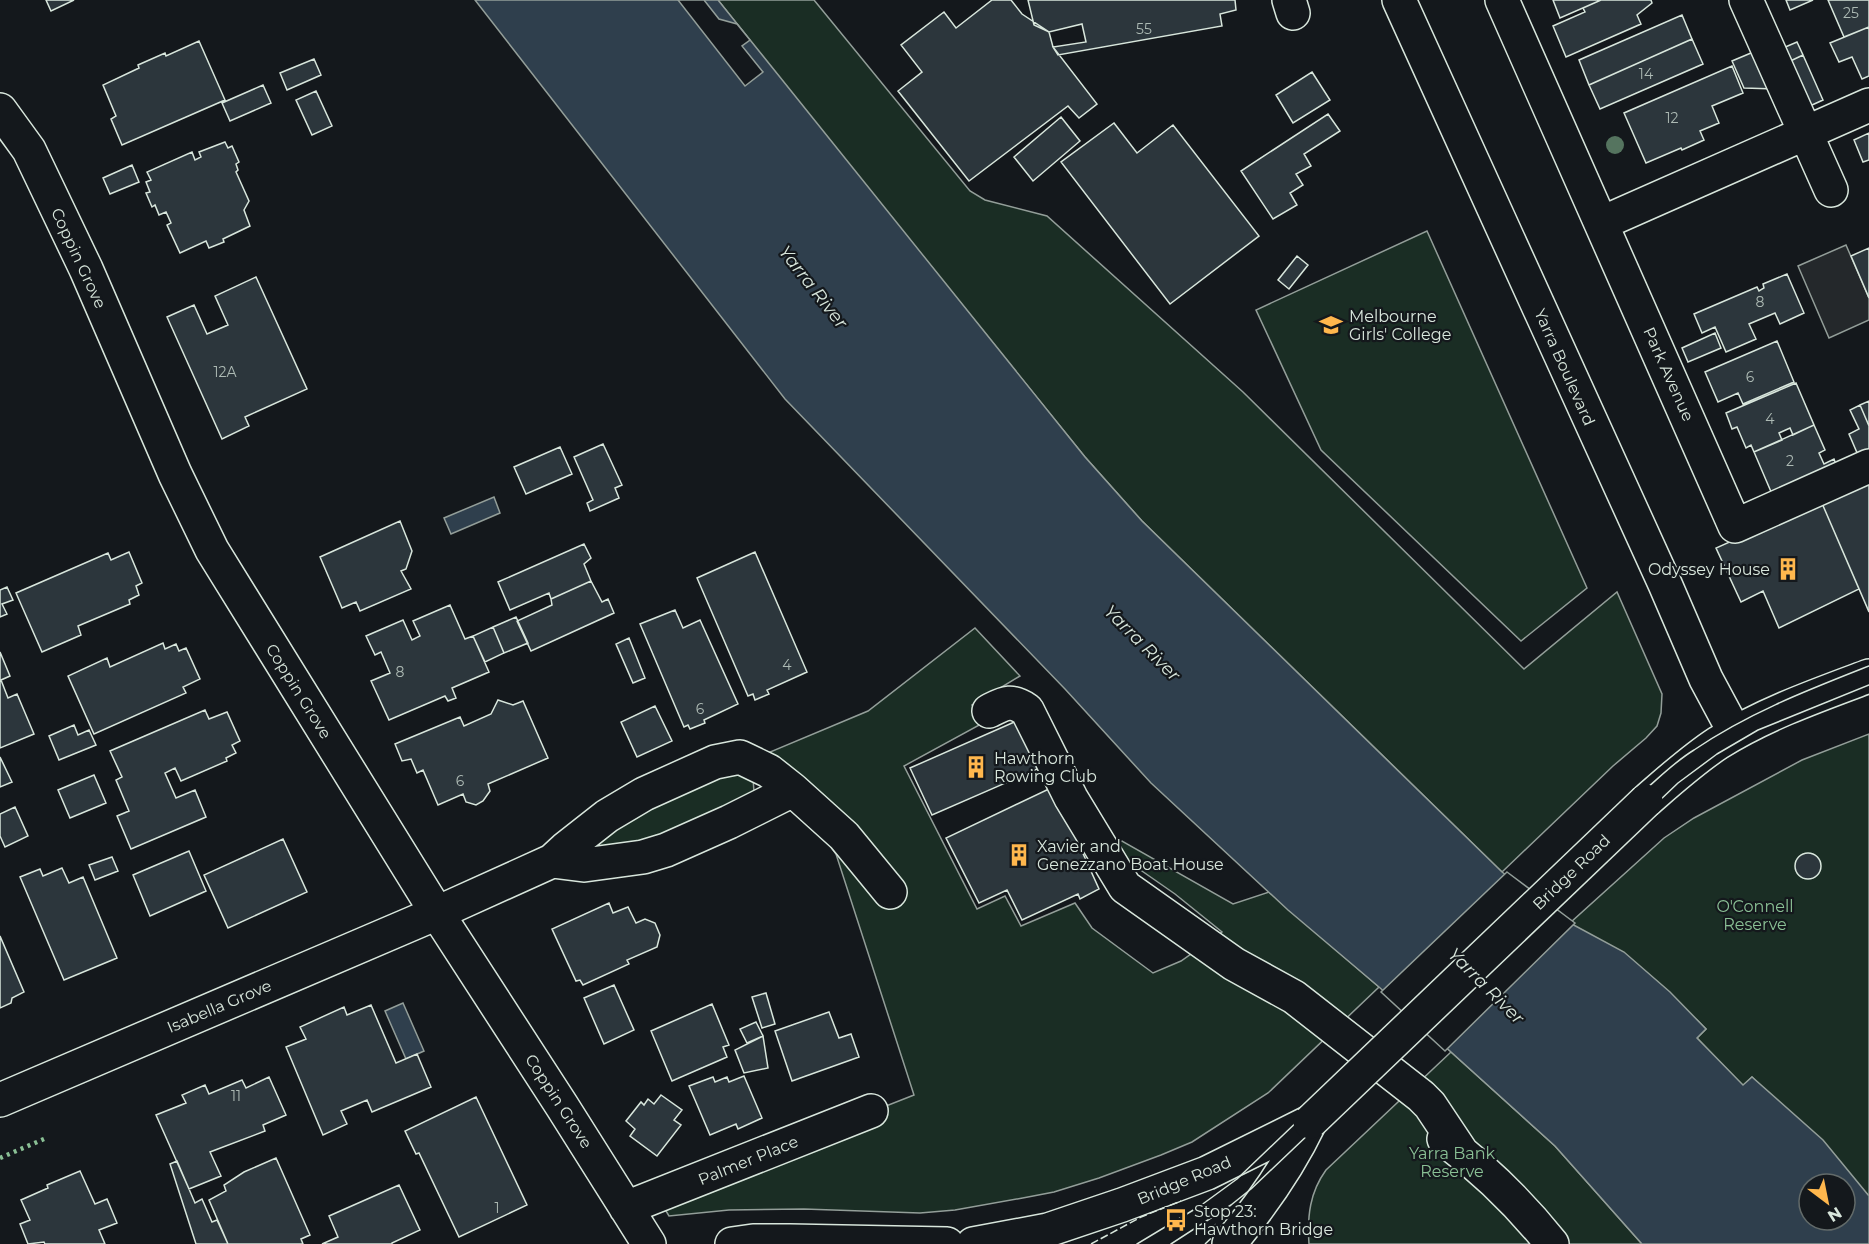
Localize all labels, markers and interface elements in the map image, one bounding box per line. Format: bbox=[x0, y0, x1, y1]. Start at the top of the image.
house number: 25 bbox=[1843, 4, 1859, 22]
house number: 55 bbox=[1136, 20, 1152, 38]
house number: 14 bbox=[1639, 65, 1654, 83]
house number: 12 bbox=[1665, 109, 1679, 127]
street label: Coppin Grove bbox=[47, 205, 110, 311]
water label: Yarra River bbox=[774, 241, 853, 334]
house number: 8 bbox=[1756, 293, 1765, 311]
street label: Yarra Boulevard bbox=[1530, 306, 1599, 429]
place label: Melbourne Girls' College bbox=[1349, 307, 1451, 344]
school or university icon: Melbourne Girls' College bbox=[1318, 312, 1344, 338]
street label: Park Avenue bbox=[1639, 324, 1698, 424]
house number: 12A bbox=[213, 363, 237, 381]
house number: 6 bbox=[1746, 368, 1755, 386]
house number: 4 bbox=[1765, 410, 1775, 428]
house number: 2 bbox=[1786, 452, 1794, 470]
building icon: Odyssey House bbox=[1775, 556, 1801, 582]
place label: Odyssey House bbox=[1648, 560, 1770, 579]
water label: Yarra River bbox=[1099, 600, 1185, 686]
street label: Coppin Grove bbox=[262, 640, 335, 742]
house number: 4 bbox=[782, 656, 792, 674]
house number: 8 bbox=[396, 663, 405, 681]
house number: 6 bbox=[696, 700, 705, 718]
place label: Hawthorn Rowing Club bbox=[994, 749, 1097, 786]
building icon: Hawthorn Rowing Club bbox=[963, 754, 989, 780]
house number: 6 bbox=[456, 772, 465, 790]
street label: Bridge Road bbox=[1529, 831, 1614, 914]
place label: Xavier and Genezzano Boat House bbox=[1037, 837, 1224, 874]
building icon: Xavier and Genezzano Boat House bbox=[1006, 842, 1032, 868]
park label: O'Connell Reserve bbox=[1716, 897, 1794, 934]
water label: Yarra River bbox=[1443, 943, 1529, 1029]
street label: Isabella Grove bbox=[164, 976, 274, 1037]
street label: Coppin Grove bbox=[521, 1051, 596, 1152]
house number: 11 bbox=[231, 1087, 241, 1105]
street label: Palmer Place bbox=[695, 1132, 801, 1189]
park label: Yarra Bank Reserve bbox=[1409, 1144, 1495, 1181]
street label: Bridge Road bbox=[1134, 1152, 1234, 1209]
north arrow bbox=[1797, 1172, 1857, 1232]
house number: 1 bbox=[494, 1199, 500, 1217]
place label: Stop 23: Hawthorn Bridge bbox=[1194, 1202, 1333, 1239]
text: N bbox=[1824, 1203, 1845, 1226]
bus stop icon: Stop 23: Hawthorn Bridge bbox=[1163, 1207, 1189, 1233]

